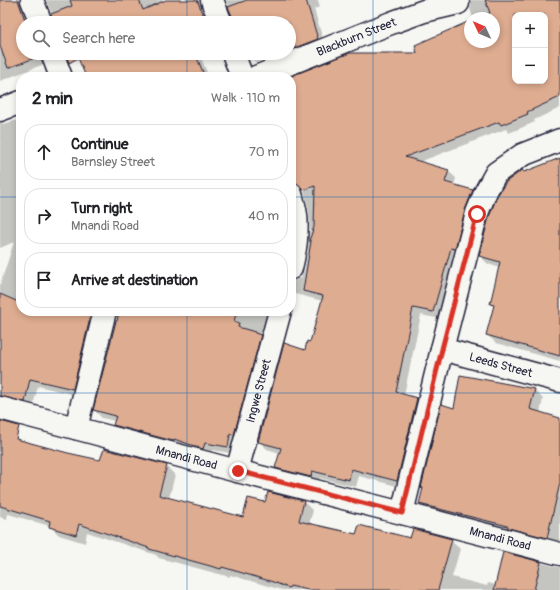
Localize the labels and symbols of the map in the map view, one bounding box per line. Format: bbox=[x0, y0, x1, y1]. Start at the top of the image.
north arrow bbox=[464, 12, 500, 48]
street label: Blackburn Street bbox=[314, 15, 398, 60]
route start bbox=[468, 205, 486, 223]
street label: Leeds Street bbox=[467, 350, 534, 381]
street label: Ingwe Street bbox=[243, 357, 275, 425]
street label: Mnandi Road bbox=[154, 443, 219, 473]
route end bbox=[229, 462, 247, 480]
street label: Mnandi Road bbox=[468, 524, 533, 554]

